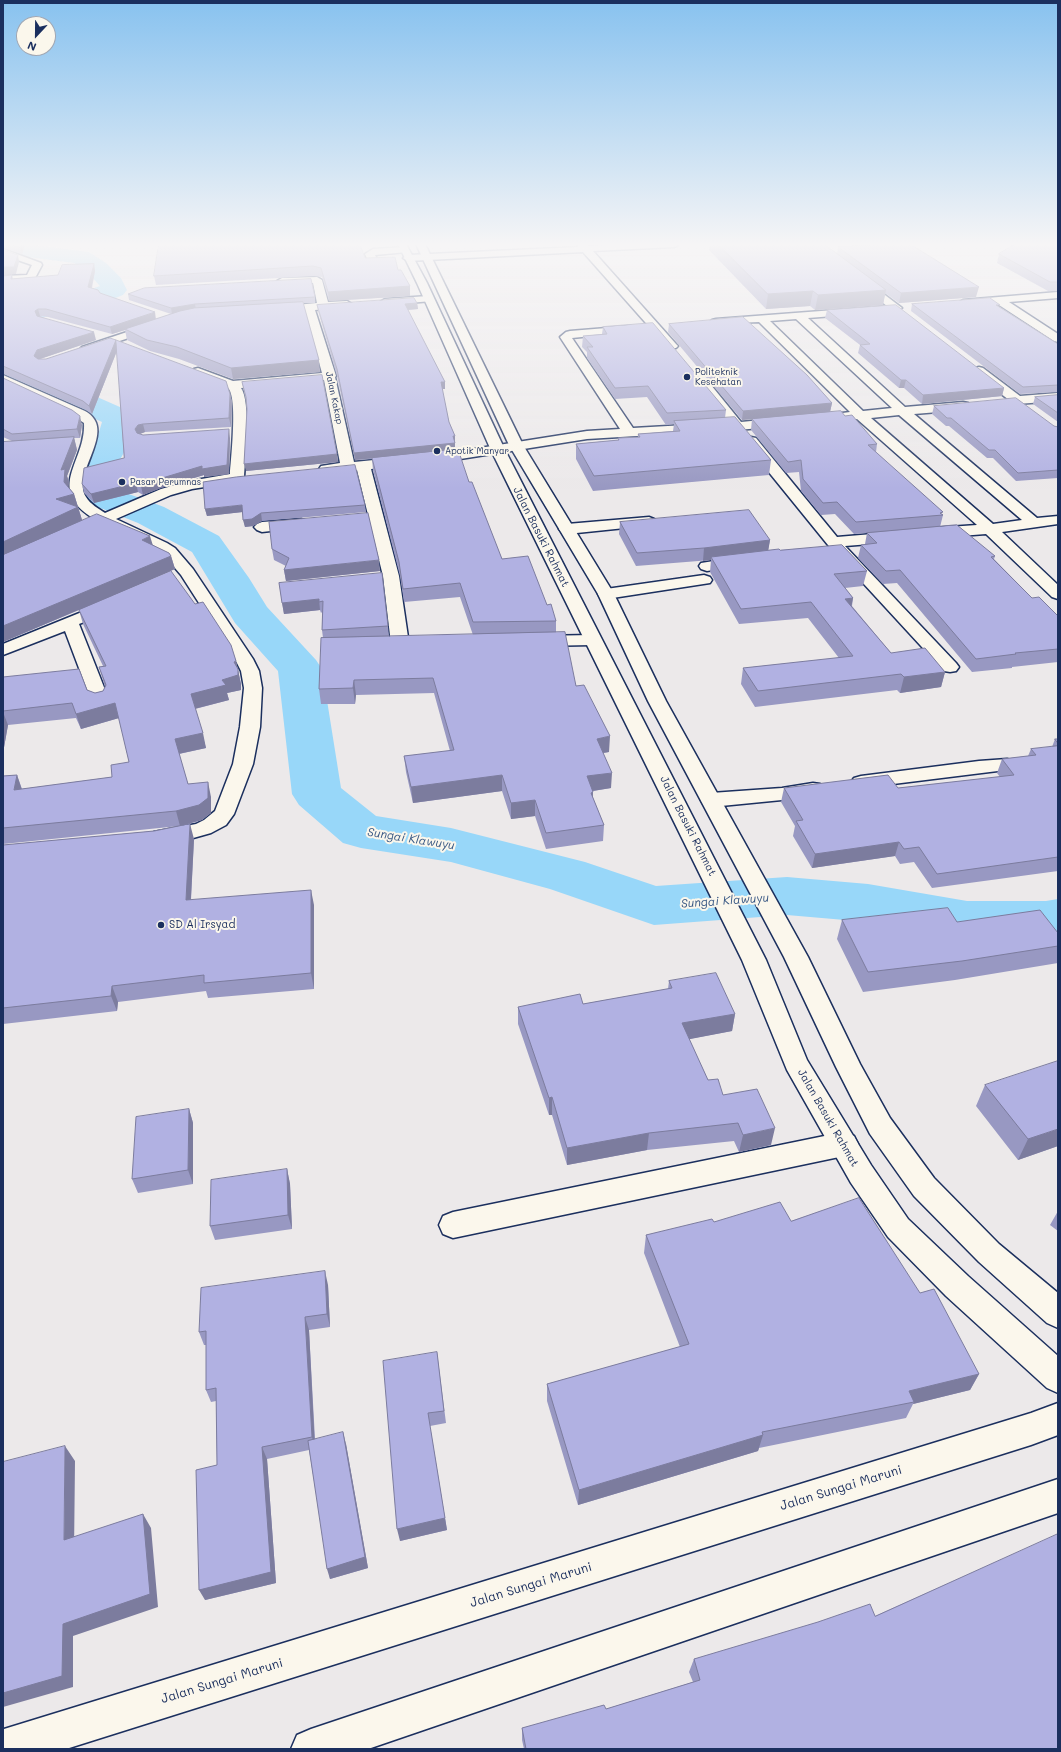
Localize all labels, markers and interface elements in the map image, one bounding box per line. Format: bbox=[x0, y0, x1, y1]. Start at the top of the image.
north arrow bbox=[16, 16, 56, 56]
text: N bbox=[25, 38, 38, 55]
place label: Politeknik Kesehatan bbox=[695, 367, 741, 388]
street label: Jalan Kakap bbox=[323, 371, 345, 425]
marker: Politeknik Kesehatan bbox=[682, 372, 692, 382]
marker: Apotik Manyar bbox=[432, 446, 442, 456]
place label: Apotik Manyar bbox=[445, 446, 509, 456]
marker: Pasar Perumnas bbox=[117, 477, 127, 487]
place label: Pasar Perumnas bbox=[130, 477, 201, 487]
street label: Jalan Basuki Rahmat bbox=[510, 485, 572, 589]
street label: Jalan Basuki Rahmat bbox=[657, 774, 719, 878]
water label: Sungai Klawuyu bbox=[366, 825, 456, 853]
water label: Sungai Klawuyu bbox=[680, 891, 770, 911]
place label: SD Al Irsyad bbox=[169, 918, 235, 932]
marker: SD Al Irsyad bbox=[156, 920, 166, 930]
street label: Jalan Basuki Rahmat bbox=[795, 1067, 861, 1169]
street label: Jalan Sungai Maruni bbox=[778, 1462, 904, 1514]
street label: Jalan Sungai Maruni bbox=[468, 1559, 594, 1611]
street label: Jalan Sungai Maruni bbox=[159, 1655, 285, 1707]

